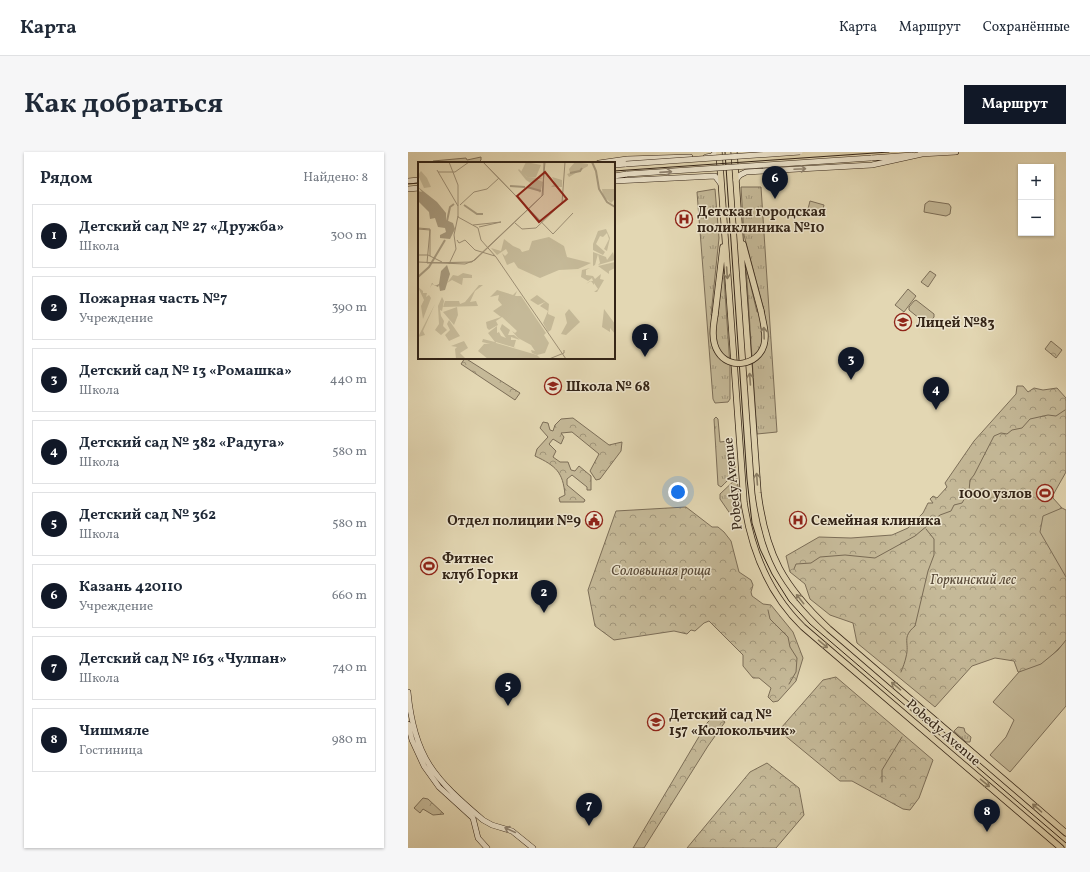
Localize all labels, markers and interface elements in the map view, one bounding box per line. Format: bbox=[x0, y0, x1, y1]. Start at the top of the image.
text: Карта bbox=[20, 15, 77, 41]
text: Карта bbox=[839, 18, 877, 37]
text: Маршрут bbox=[899, 18, 961, 37]
text: Сохранённые bbox=[983, 18, 1070, 37]
text: Как добраться bbox=[24, 85, 223, 124]
button: Маршрут bbox=[964, 85, 1066, 124]
inset map bbox=[418, 162, 615, 359]
map controls bbox=[1018, 164, 1054, 236]
button: + bbox=[1018, 164, 1054, 200]
pin: 6 bbox=[762, 166, 788, 199]
one-way arrow bbox=[793, 166, 806, 173]
text: Рядом bbox=[40, 167, 93, 190]
one-way arrow bbox=[659, 168, 672, 175]
text: Найдено: 8 bbox=[303, 169, 368, 187]
button: − bbox=[1018, 200, 1054, 236]
place label: Детская городская поликлиника №10 bbox=[697, 203, 826, 238]
hospital icon: Детская городская поликлиника №10 bbox=[674, 209, 694, 229]
text: Детский сад № 27 «Дружба» bbox=[79, 217, 284, 238]
text: 1 bbox=[51, 227, 57, 245]
text: 300 m bbox=[331, 227, 367, 245]
text: Школа bbox=[79, 238, 119, 256]
one-way arrow bbox=[724, 266, 731, 279]
text: Пожарная часть №7 bbox=[79, 289, 227, 310]
text: 2 bbox=[51, 299, 57, 317]
text: 390 m bbox=[332, 299, 367, 317]
text: Учреждение bbox=[79, 310, 153, 328]
school or university icon: Лицей №83 bbox=[893, 312, 913, 332]
place label: Лицей №83 bbox=[916, 314, 995, 333]
pin: 1 bbox=[632, 324, 658, 357]
one-way arrow bbox=[760, 327, 768, 340]
pin: 3 bbox=[838, 347, 864, 380]
text: Детский сад № 13 «Ромашка» bbox=[79, 361, 292, 382]
text: 3 bbox=[51, 371, 57, 389]
text: 440 m bbox=[330, 371, 367, 389]
one-way arrow bbox=[746, 373, 753, 386]
school or university icon: Школа № 68 bbox=[543, 376, 563, 396]
pin: 4 bbox=[923, 377, 949, 410]
place label: Школа № 68 bbox=[566, 378, 650, 397]
text: Школа bbox=[79, 382, 119, 400]
text: Детский сад № 382 «Радуга» bbox=[79, 433, 285, 454]
street label: Pobedy Avenue bbox=[719, 436, 748, 531]
text: 4 bbox=[50, 443, 58, 461]
text: 580 m bbox=[332, 443, 367, 461]
text: Школа bbox=[79, 454, 119, 472]
one-way arrow bbox=[754, 473, 761, 486]
your location bbox=[668, 482, 688, 502]
sports icon: 1000 узлов bbox=[1035, 483, 1055, 503]
place label: 1000 узлов bbox=[959, 485, 1032, 504]
text: Детский сад № 362 bbox=[79, 505, 216, 526]
public building icon: Отдел полиции №9 bbox=[584, 510, 604, 530]
hospital icon: Семейная клиника bbox=[788, 510, 808, 530]
place label: Отдел полиции №9 bbox=[447, 512, 581, 531]
place label: Семейная клиника bbox=[811, 512, 941, 531]
text: 5 bbox=[51, 515, 57, 533]
text: 580 m bbox=[332, 515, 367, 533]
text: Школа bbox=[79, 526, 119, 544]
place label: Фитнес клуб Горки bbox=[442, 550, 518, 585]
sports icon: Фитнес клуб Горки bbox=[419, 556, 439, 576]
park label: Соловьиная роща bbox=[611, 562, 711, 581]
park label: Горкинский лес bbox=[930, 571, 1016, 590]
text: Казань 420110 bbox=[79, 577, 182, 598]
pin: 2 bbox=[531, 580, 557, 613]
text: 6 bbox=[50, 587, 58, 605]
text: 660 m bbox=[332, 587, 367, 605]
one-way arrow bbox=[795, 594, 804, 605]
text: Учреждение bbox=[79, 598, 153, 616]
one-way arrow bbox=[818, 639, 828, 648]
text: Детский сад № 163 «Чулпан» bbox=[79, 649, 287, 670]
text: 7 bbox=[51, 659, 57, 677]
text: 740 m bbox=[333, 659, 367, 677]
text: Школа bbox=[79, 670, 119, 688]
pin: 5 bbox=[495, 673, 521, 706]
one-way arrow bbox=[890, 682, 901, 691]
street label: Pobedy Avenue bbox=[902, 695, 985, 771]
place label: Детский сад № 157 «Колокольчик» bbox=[669, 706, 796, 741]
school or university icon: Детский сад № 157 «Колокольчик» bbox=[646, 712, 666, 732]
text: Чишмяле bbox=[79, 721, 149, 742]
text: 8 bbox=[50, 731, 58, 749]
text: 980 m bbox=[332, 731, 367, 749]
text: Гостиница bbox=[79, 742, 143, 760]
one-way arrow bbox=[980, 779, 990, 788]
pin: 7 bbox=[576, 793, 602, 826]
pin: 8 bbox=[974, 799, 1000, 832]
one-way arrow bbox=[1031, 803, 1042, 812]
one-way arrow bbox=[504, 826, 516, 834]

